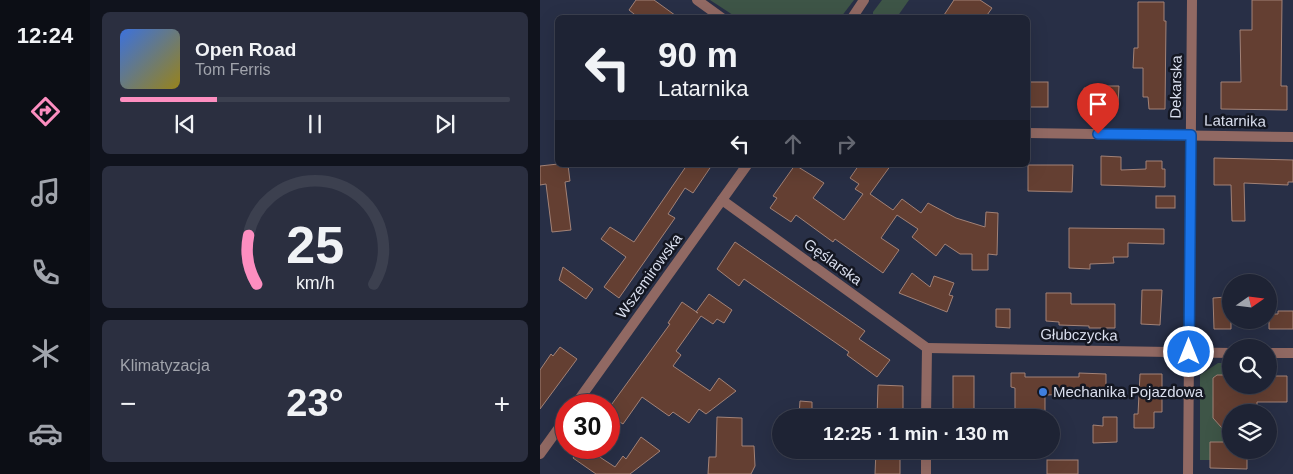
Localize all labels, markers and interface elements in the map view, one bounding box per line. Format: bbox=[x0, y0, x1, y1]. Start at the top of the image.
text: 12:24 bbox=[17, 23, 73, 48]
icon: left bbox=[575, 35, 640, 100]
text: 90 m bbox=[658, 35, 738, 74]
text: Open Road bbox=[195, 39, 296, 60]
street label: Dekarska bbox=[1166, 55, 1185, 119]
text: Tom Ferris bbox=[195, 61, 271, 78]
text: Latarnika bbox=[658, 76, 749, 101]
pin bbox=[1077, 83, 1119, 134]
icon: arrive bbox=[1084, 90, 1112, 118]
icon: directions bbox=[28, 94, 63, 129]
icon: previous bbox=[171, 110, 199, 138]
icon: pause bbox=[301, 110, 329, 138]
icon: next bbox=[431, 110, 459, 138]
street label: Latarnika bbox=[1204, 111, 1267, 130]
icon: left bbox=[726, 130, 754, 158]
icon: ahead bbox=[779, 130, 807, 158]
icon: right bbox=[832, 130, 860, 158]
icon: music bbox=[28, 175, 63, 210]
text: 25 bbox=[286, 216, 344, 274]
street label: Wszemirowska bbox=[612, 229, 685, 321]
street label: Gęślarska bbox=[801, 235, 866, 289]
icon: phone bbox=[28, 255, 63, 290]
text: km/h bbox=[296, 273, 334, 293]
north arrow bbox=[1222, 274, 1278, 329]
map controls bbox=[1222, 274, 1277, 459]
street label: Głubczycka bbox=[1040, 325, 1119, 344]
position arrow bbox=[1162, 325, 1214, 377]
icon: climate bbox=[28, 336, 63, 371]
button: search bbox=[1222, 339, 1277, 394]
text: Klimatyzacja bbox=[120, 357, 210, 374]
text: 23° bbox=[286, 382, 344, 424]
place label: Mechanika Pojazdowa bbox=[1053, 383, 1204, 400]
marker: Mechanika Pojazdowa bbox=[1037, 386, 1049, 398]
text: − bbox=[120, 388, 136, 419]
text: + bbox=[494, 388, 510, 419]
speed limit sign: 30 bbox=[555, 394, 620, 459]
button: layers bbox=[1222, 404, 1277, 459]
icon: car bbox=[28, 416, 63, 451]
text: 12:25 · 1 min · 130 m bbox=[823, 423, 1009, 444]

